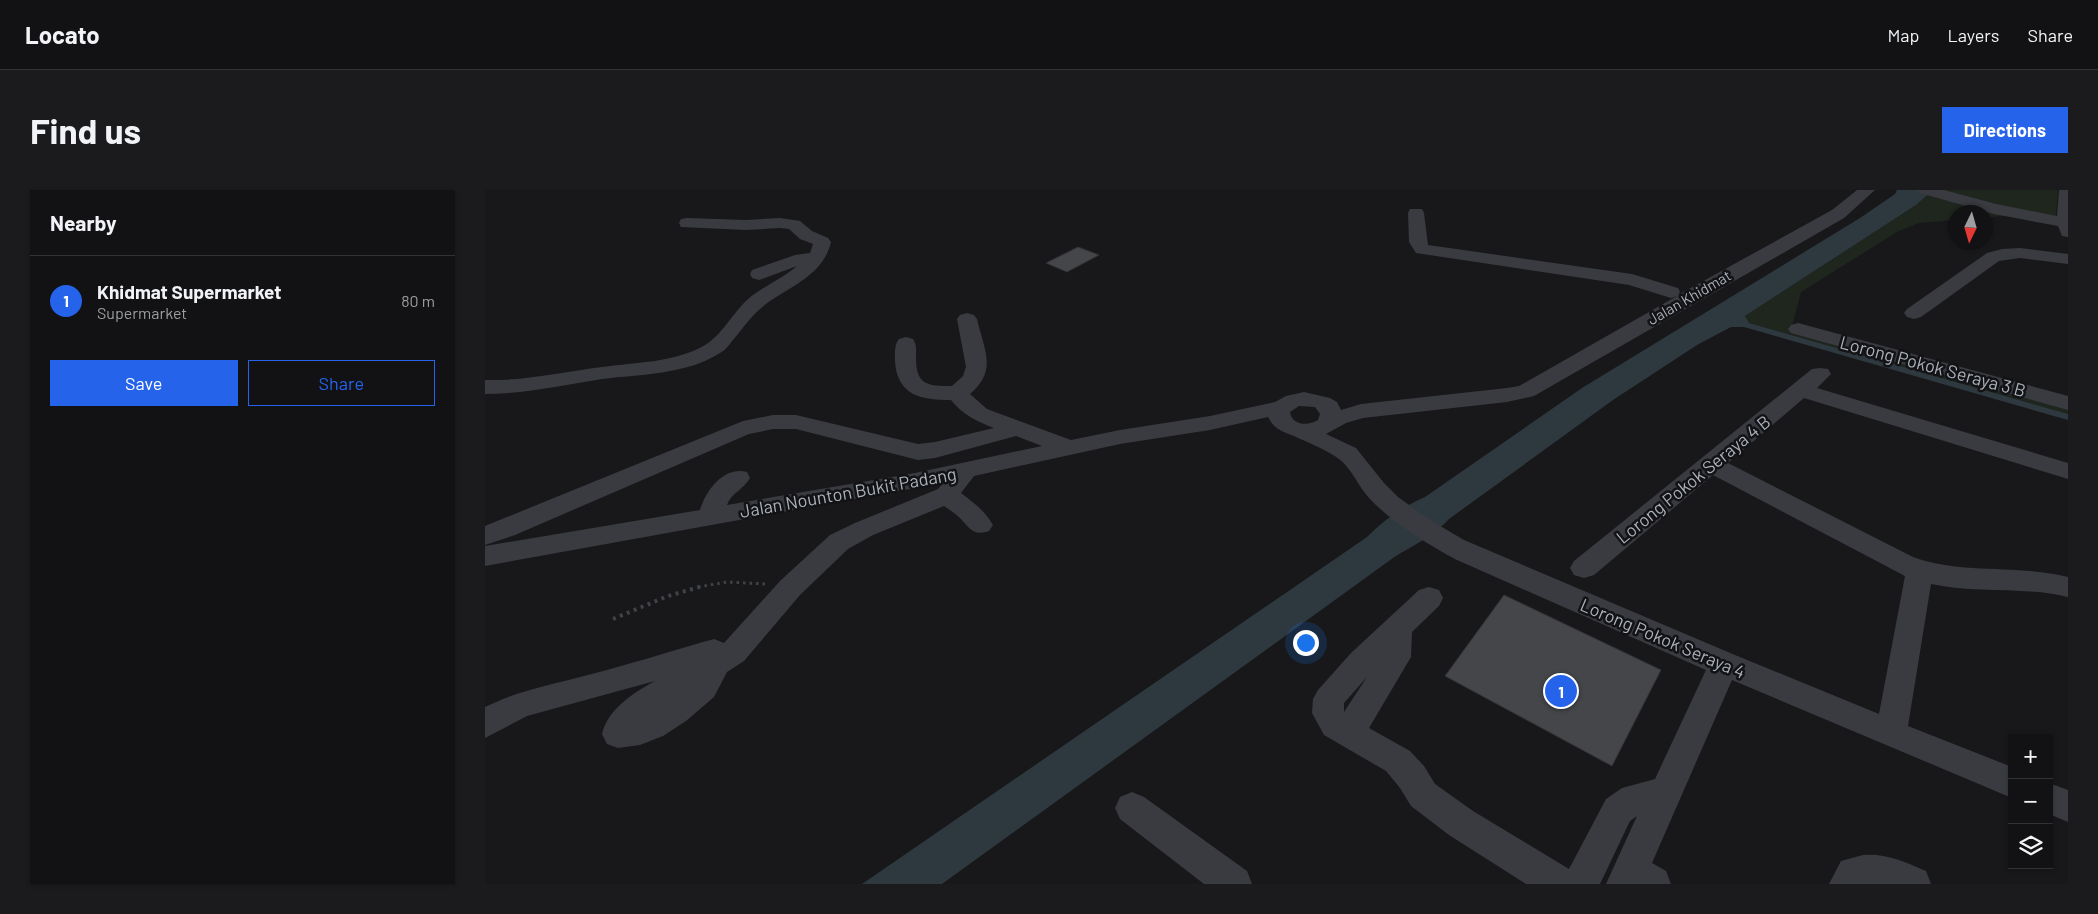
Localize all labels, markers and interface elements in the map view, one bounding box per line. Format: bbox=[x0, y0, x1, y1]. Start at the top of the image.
text: Locato bbox=[25, 20, 100, 49]
text: Map bbox=[1887, 24, 1919, 46]
text: Layers bbox=[1947, 24, 2000, 46]
text: Share bbox=[2028, 24, 2073, 46]
button: Directions bbox=[1942, 107, 2068, 153]
text: Find us bbox=[30, 109, 141, 151]
north arrow bbox=[1948, 205, 1993, 250]
text: Nearby bbox=[50, 210, 116, 235]
street label: Jalan Khidmat bbox=[1644, 266, 1734, 328]
text: Khidmat Supermarket bbox=[97, 280, 281, 303]
text: 1 bbox=[63, 291, 69, 310]
text: 80 m bbox=[401, 291, 435, 310]
text: Supermarket bbox=[97, 303, 187, 322]
street label: Lorong Pokok Seraya 3 B bbox=[1838, 331, 2028, 401]
button: Save bbox=[50, 360, 238, 406]
button: Share bbox=[248, 360, 435, 406]
street label: Lorong Pokok Seraya 4 B bbox=[1612, 410, 1774, 548]
street label: Jalan Nounton Bukit Padang bbox=[738, 462, 958, 522]
street label: Lorong Pokok Seraya 4 bbox=[1577, 593, 1749, 683]
your location bbox=[1293, 630, 1319, 656]
pin: 1 bbox=[1545, 672, 1577, 710]
map controls bbox=[2008, 734, 2053, 869]
button: + bbox=[2008, 734, 2053, 779]
button: − bbox=[2008, 779, 2053, 824]
button: layers bbox=[2008, 824, 2053, 869]

